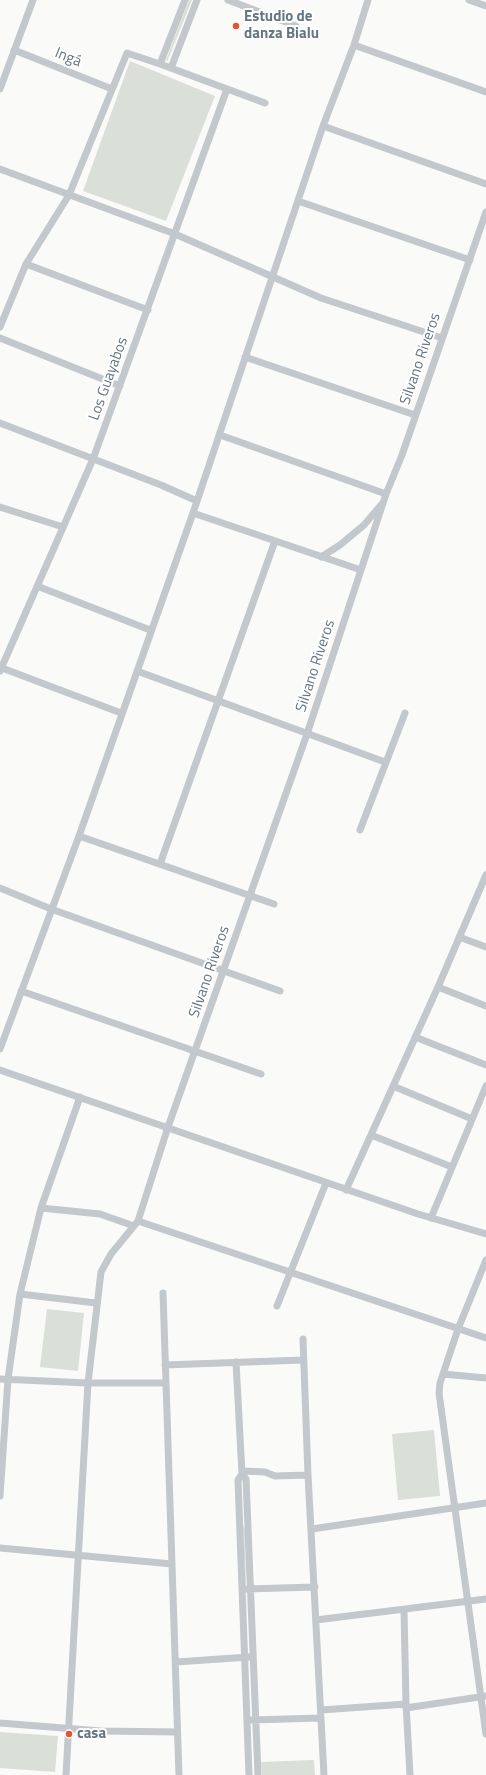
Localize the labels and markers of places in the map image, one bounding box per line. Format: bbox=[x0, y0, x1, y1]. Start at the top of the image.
place label: Estudio de danza Bialu bbox=[244, 8, 319, 43]
marker: Estudio de danza Bialu bbox=[231, 21, 241, 31]
place label: casa bbox=[77, 1725, 106, 1743]
marker: casa bbox=[64, 1729, 74, 1739]

